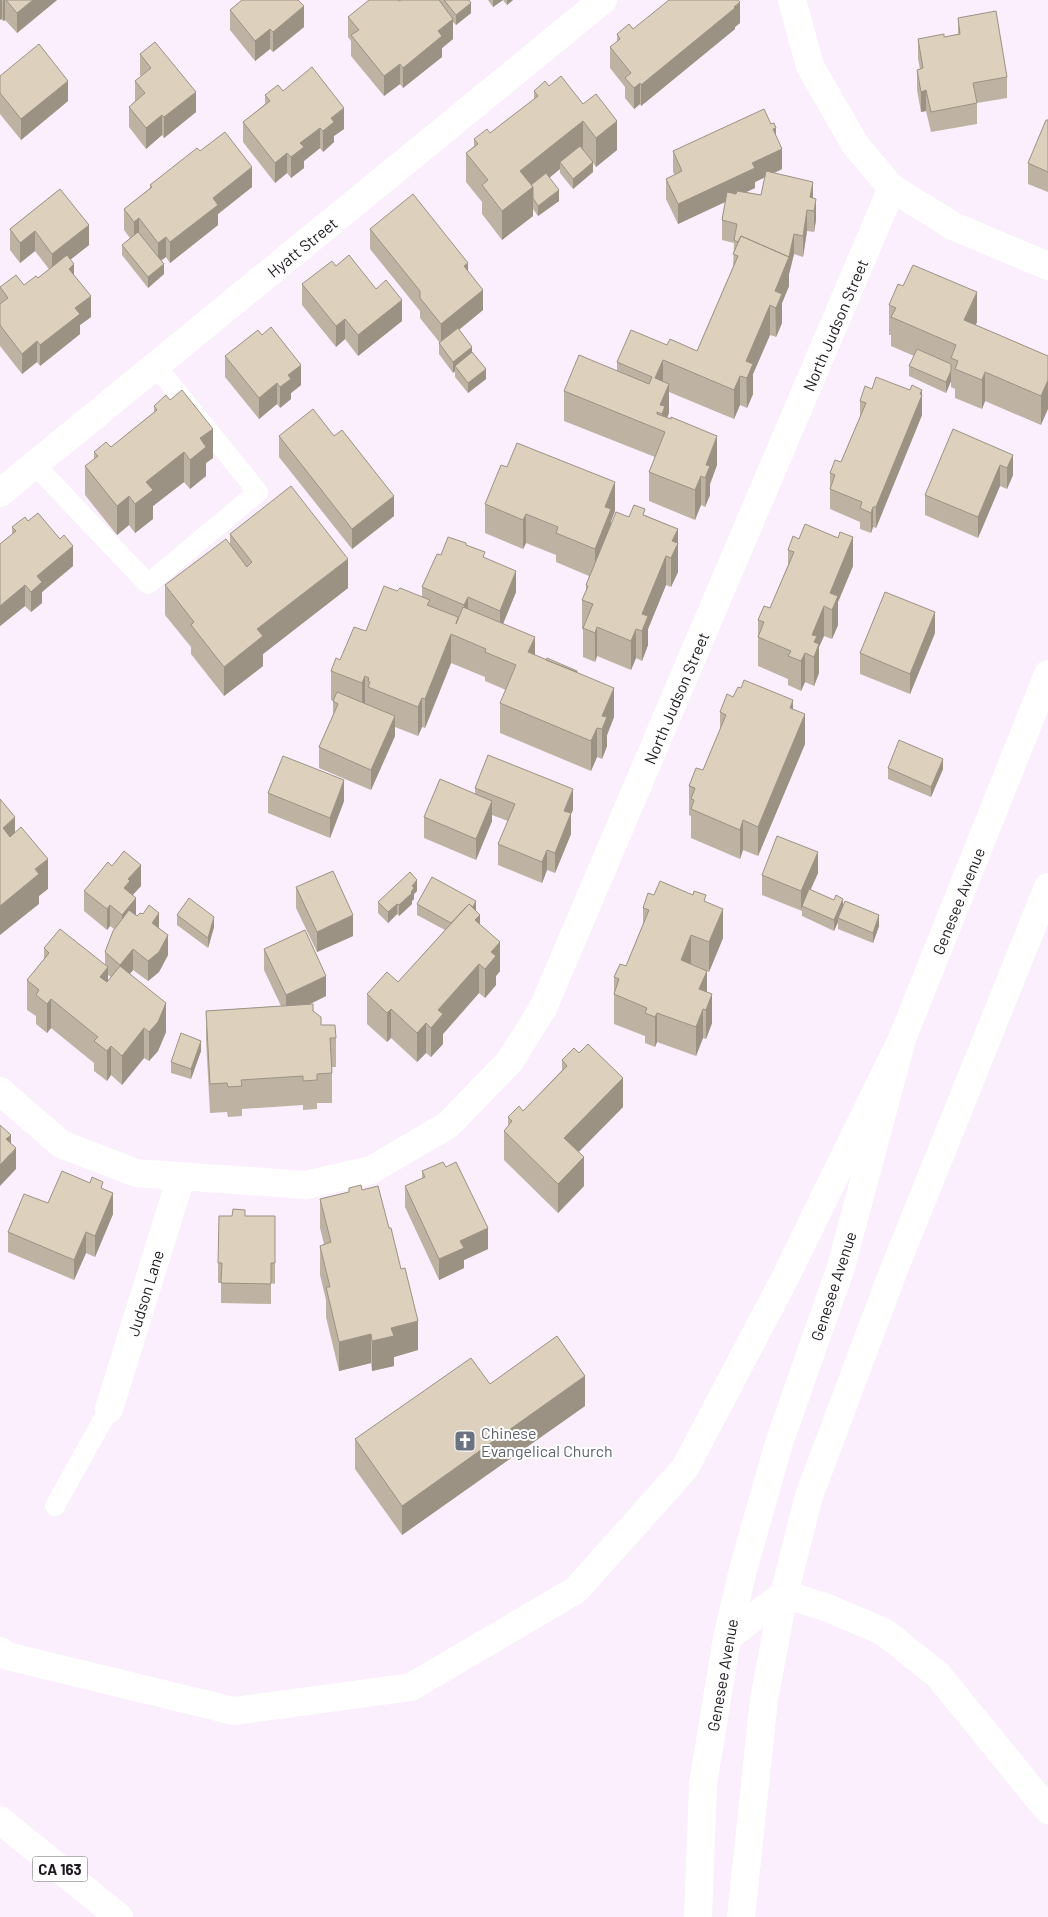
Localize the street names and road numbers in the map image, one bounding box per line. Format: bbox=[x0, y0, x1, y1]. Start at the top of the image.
street label: Hyatt Street bbox=[263, 213, 341, 281]
street label: North Judson Street bbox=[799, 256, 871, 394]
street label: North Judson Street bbox=[640, 629, 712, 767]
street label: Genesee Avenue bbox=[928, 845, 988, 957]
street label: Genesee Avenue bbox=[806, 1229, 860, 1343]
street label: Judson Lane bbox=[123, 1248, 167, 1338]
street label: Genesee Avenue bbox=[703, 1617, 741, 1733]
road number: CA 163 bbox=[32, 1856, 88, 1882]

